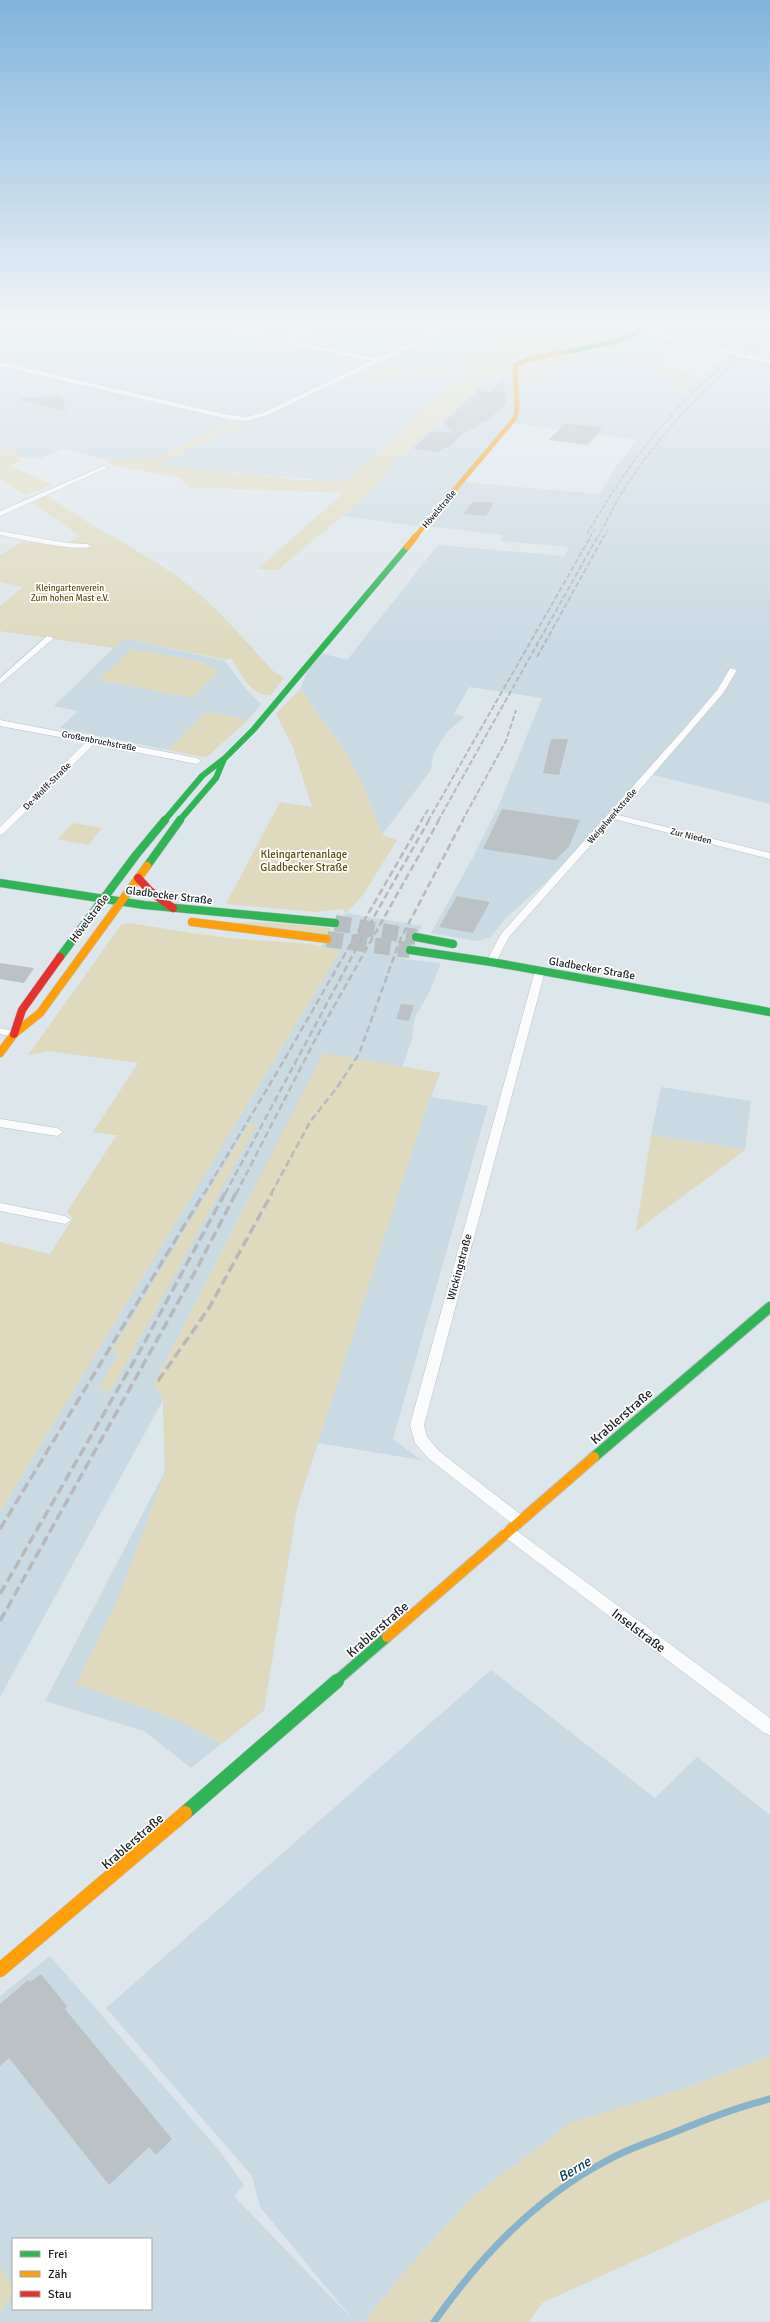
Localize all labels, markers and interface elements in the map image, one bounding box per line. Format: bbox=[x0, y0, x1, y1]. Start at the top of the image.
street label: Hövelstraße bbox=[420, 487, 459, 531]
park label: Kleingartenverein Zum hohen Mast e.V. bbox=[31, 583, 109, 604]
street label: Großenbruchstraße bbox=[61, 729, 138, 754]
street label: De-Wolff-Straße bbox=[21, 760, 74, 813]
street label: Weigelwerkstraße bbox=[585, 786, 640, 846]
street label: Zur Nieden bbox=[669, 826, 713, 847]
park label: Kleingartenanlage Gladbecker Straße bbox=[260, 848, 348, 874]
street label: Gladbecker Straße bbox=[125, 884, 213, 907]
street label: Hövelstraße bbox=[67, 892, 112, 945]
street label: Gladbecker Straße bbox=[548, 955, 636, 982]
street label: Wickingstraße bbox=[444, 1232, 475, 1302]
street label: Krablerstraße bbox=[587, 1385, 656, 1448]
street label: Krablerstraße bbox=[343, 1598, 412, 1661]
street label: Inselstraße bbox=[608, 1605, 668, 1656]
street label: Krablerstraße bbox=[98, 1810, 167, 1873]
water label: Berne bbox=[555, 2153, 595, 2186]
legend bbox=[12, 2238, 152, 2310]
text: Frei bbox=[48, 2247, 67, 2262]
text: Zäh bbox=[48, 2267, 67, 2282]
text: Stau bbox=[48, 2287, 72, 2302]

